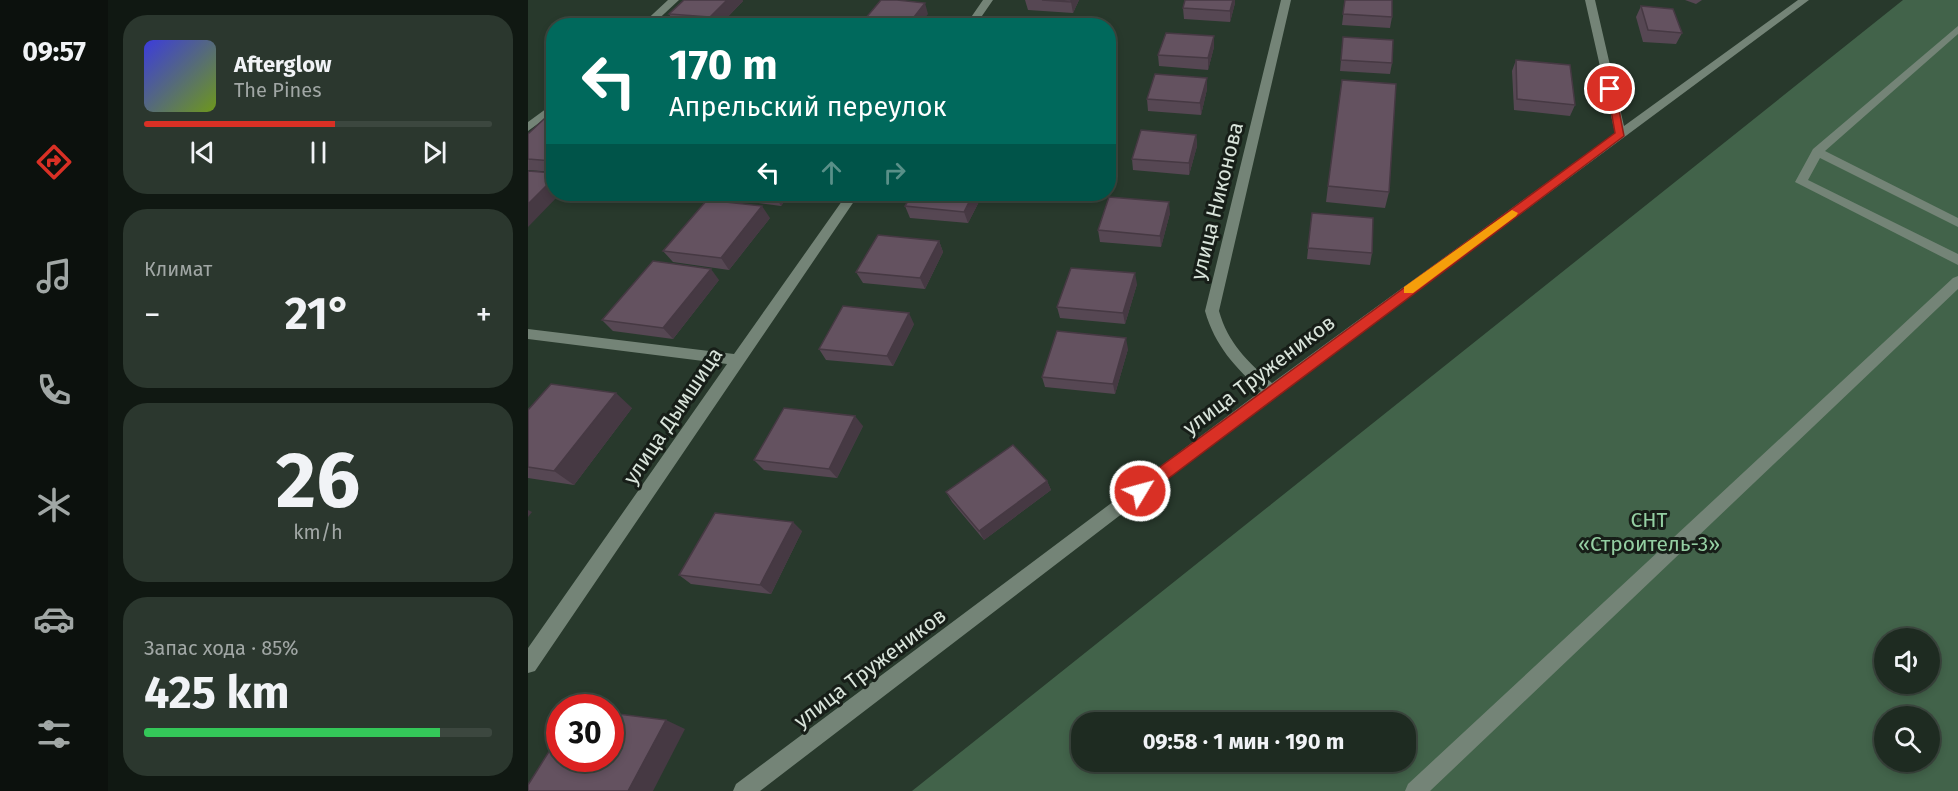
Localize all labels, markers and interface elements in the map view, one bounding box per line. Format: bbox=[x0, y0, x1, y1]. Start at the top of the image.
text: 09:57 bbox=[22, 36, 86, 68]
text: 170 m bbox=[669, 40, 778, 90]
icon: left bbox=[570, 42, 648, 120]
text: Afterglow bbox=[234, 51, 331, 78]
pin bbox=[1584, 63, 1635, 114]
icon: arrive bbox=[1593, 72, 1626, 105]
text: The Pines bbox=[234, 78, 321, 102]
text: Апрельский переулок bbox=[669, 91, 946, 123]
street label: улица Никонова bbox=[1185, 119, 1249, 283]
icon: previous bbox=[186, 136, 219, 169]
icon: pause bbox=[302, 136, 335, 169]
icon: next bbox=[418, 136, 451, 169]
icon: directions bbox=[33, 141, 75, 183]
icon: left bbox=[752, 156, 785, 189]
icon: ahead bbox=[815, 156, 848, 189]
icon: right bbox=[878, 156, 911, 189]
icon: music bbox=[33, 255, 75, 297]
text: Климат bbox=[144, 257, 212, 281]
text: 21° bbox=[285, 287, 351, 341]
text: − bbox=[144, 295, 161, 335]
text: + bbox=[476, 295, 492, 335]
street label: улица Тружеников bbox=[1178, 309, 1340, 441]
street label: улица Дымшица bbox=[618, 343, 728, 489]
icon: phone bbox=[33, 369, 75, 411]
text: 26 bbox=[276, 434, 360, 528]
position arrow bbox=[1108, 459, 1172, 523]
icon: climate bbox=[33, 484, 75, 526]
park label: СНТ «Строитель-3» bbox=[1578, 507, 1720, 557]
text: km/h bbox=[293, 520, 343, 544]
icon: car bbox=[33, 598, 75, 640]
street label: улица Тружеников bbox=[789, 602, 951, 734]
map controls bbox=[1874, 628, 1940, 772]
button: sound bbox=[1874, 628, 1940, 694]
text: Запас хода · 85% bbox=[144, 636, 298, 660]
text: 425 km bbox=[144, 666, 289, 720]
speed limit sign: 30 bbox=[546, 694, 624, 772]
button: search bbox=[1874, 706, 1940, 772]
icon: filters bbox=[33, 713, 75, 755]
text: 09:58 · 1 мин · 190 m bbox=[1143, 728, 1344, 755]

